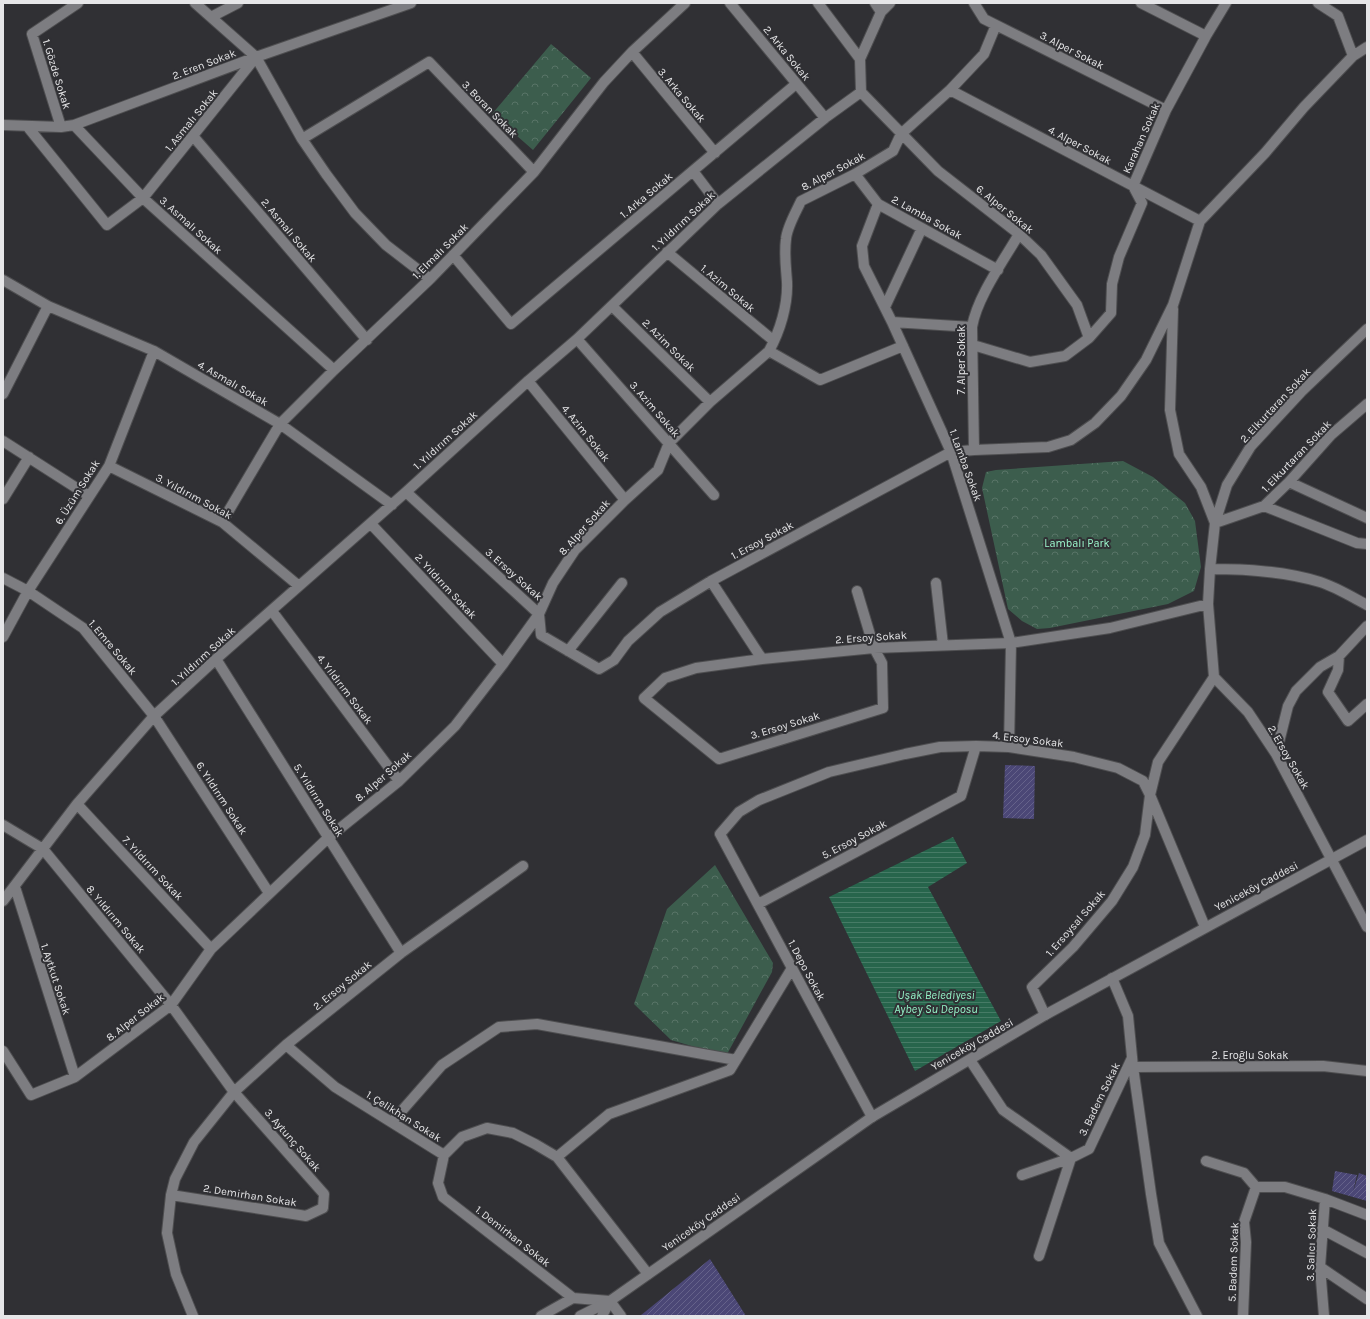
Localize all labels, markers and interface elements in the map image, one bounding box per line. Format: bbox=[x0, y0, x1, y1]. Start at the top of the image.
street label: 2. Arka Sokak bbox=[760, 23, 813, 84]
street label: 3. Alper Sokak bbox=[1038, 29, 1106, 72]
street label: 1. Gözde Sokak bbox=[40, 38, 73, 111]
street label: 2. Eren Sokak bbox=[171, 46, 238, 83]
street label: 3. Arka Sokak bbox=[655, 65, 708, 125]
street label: 3. Boran Sokak bbox=[459, 78, 520, 141]
street label: 1. Asmalı Sokak bbox=[162, 86, 221, 154]
street label: Karahan Sokak bbox=[1120, 101, 1163, 175]
street label: 4. Alper Sokak bbox=[1046, 123, 1114, 168]
street label: 8. Alper Sokak bbox=[799, 149, 867, 194]
street label: 1. Arka Sokak bbox=[617, 170, 675, 221]
street label: 6. Alper Sokak bbox=[973, 182, 1036, 236]
street label: 1. Yıldırım Sokak bbox=[649, 189, 718, 254]
street label: 2. Lamba Sokak bbox=[889, 193, 964, 242]
street label: 3. Asmalı Sokak bbox=[157, 194, 225, 257]
street label: 2. Asmalı Sokak bbox=[258, 196, 319, 265]
street label: 1. Elmalı Sokak bbox=[410, 221, 471, 282]
street label: 1. Azim Sokak bbox=[698, 262, 758, 315]
street label: 2. Azim Sokak bbox=[639, 316, 698, 375]
street label: 7. Alper Sokak bbox=[955, 326, 968, 394]
street label: 4. Asmalı Sokak bbox=[195, 358, 270, 409]
street label: 2. Elkurtaran Sokak bbox=[1237, 365, 1313, 445]
street label: 3. Azim Sokak bbox=[627, 379, 682, 440]
street label: 4. Azim Sokak bbox=[559, 402, 613, 464]
street label: 1. Yıldırım Sokak bbox=[411, 408, 480, 473]
street label: 1. Elkurtaran Sokak bbox=[1259, 418, 1334, 495]
street label: 1. Lamba Sokak bbox=[946, 427, 985, 503]
street label: 6. Üzüm Sokak bbox=[51, 457, 103, 527]
street label: 3. Yıldırım Sokak bbox=[153, 471, 234, 522]
street label: 8. Alper Sokak bbox=[556, 497, 613, 558]
street label: 1. Ersoy Sokak bbox=[729, 519, 796, 562]
park label: Lambalı Park bbox=[1044, 537, 1110, 550]
street label: 3. Ersoy Sokak bbox=[483, 545, 545, 603]
street label: 2. Yıldırım Sokak bbox=[412, 551, 479, 622]
street label: 1. Emre Sokak bbox=[86, 617, 139, 678]
street label: 1. Yıldırım Sokak bbox=[169, 624, 238, 689]
street label: 2. Ersoy Sokak bbox=[835, 629, 907, 646]
street label: 4. Yıldırım Sokak bbox=[314, 652, 375, 727]
street label: 3. Ersoy Sokak bbox=[749, 709, 821, 742]
street label: 2. Ersoy Sokak bbox=[1265, 723, 1312, 792]
street label: 4. Ersoy Sokak bbox=[992, 729, 1064, 750]
street label: 8. Alper Sokak bbox=[352, 748, 414, 804]
street label: 6. Yıldırım Sokak bbox=[193, 759, 250, 837]
street label: 5. Yıldırım Sokak bbox=[291, 761, 346, 839]
street label: 5. Ersoy Sokak bbox=[820, 817, 889, 862]
street label: 7. Yıldırım Sokak bbox=[120, 833, 186, 903]
street label: Yeniceköy Caddesi bbox=[1212, 859, 1300, 914]
street label: 8. Yıldırım Sokak bbox=[83, 883, 148, 956]
street label: 1. Ersoysal Sokak bbox=[1043, 887, 1108, 959]
street label: 1. Depo Sokak bbox=[785, 937, 828, 1003]
street label: 1. Aytkut Sokak bbox=[38, 942, 73, 1016]
street label: 2. Ersoy Sokak bbox=[310, 958, 374, 1013]
water label: Uşak Belediyesi Aybey Su Deposu bbox=[894, 988, 978, 1016]
street label: 8. Alper Sokak bbox=[104, 991, 167, 1044]
street label: Yeniceköy Caddesi bbox=[929, 1016, 1016, 1073]
street label: 2. Eroğlu Sokak bbox=[1212, 1049, 1288, 1062]
street label: 3. Badem Sokak bbox=[1076, 1060, 1123, 1138]
street label: 1. Çelikhan Sokak bbox=[364, 1088, 444, 1145]
street label: 3. Aytunç Sokak bbox=[262, 1106, 323, 1174]
street label: 2. Demirhan Sokak bbox=[202, 1182, 298, 1209]
street label: Yeniceköy Caddesi bbox=[660, 1190, 743, 1254]
street label: 1. Demirhan Sokak bbox=[473, 1203, 553, 1270]
street label: 3. Salıcı Sokak bbox=[1304, 1208, 1319, 1282]
street label: 5. Badem Sokak bbox=[1226, 1222, 1241, 1302]

